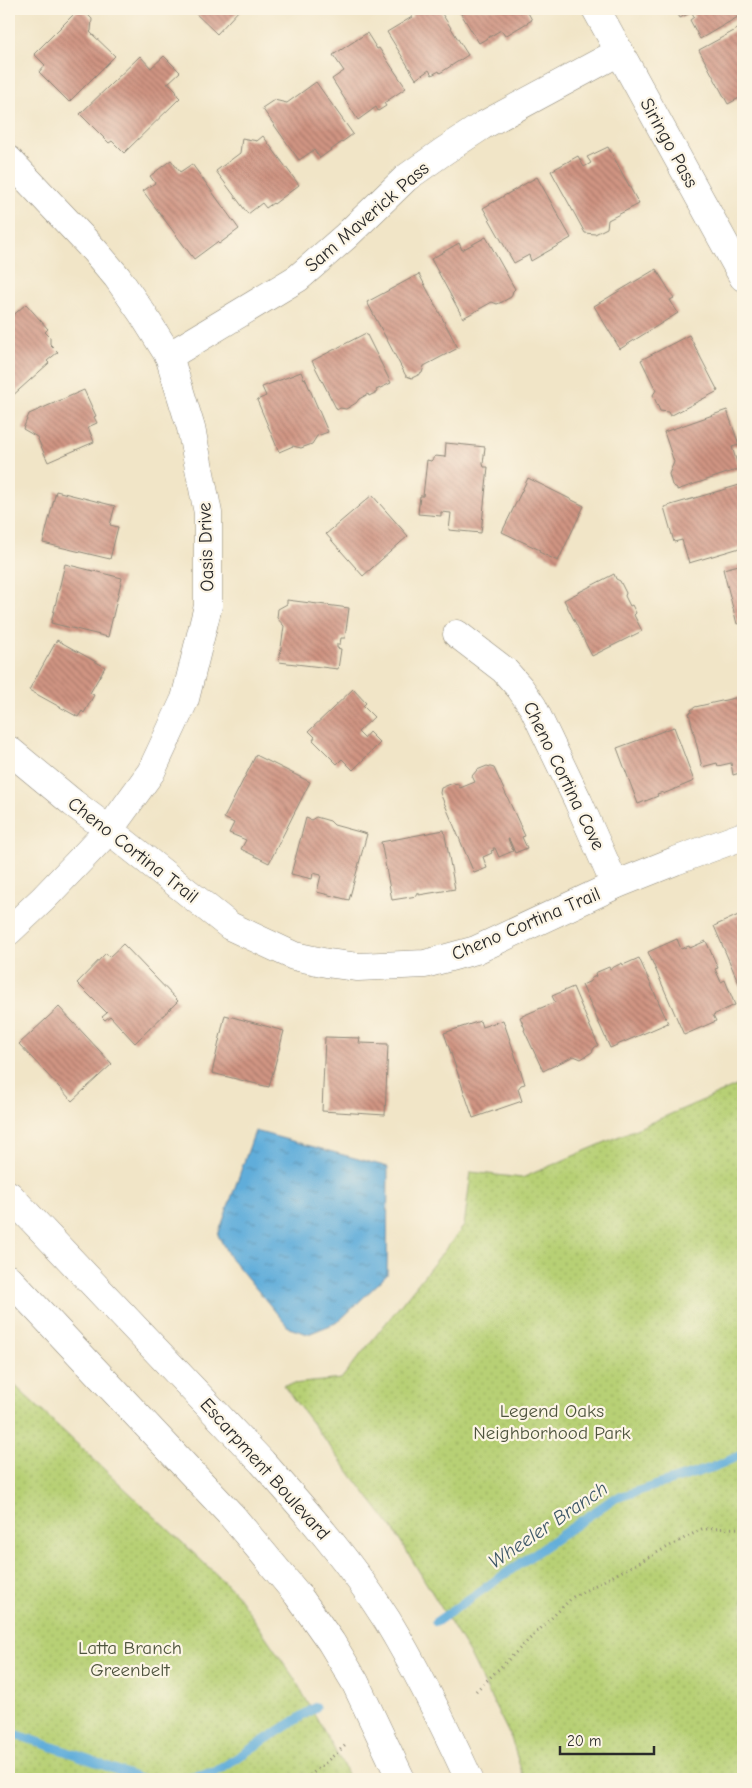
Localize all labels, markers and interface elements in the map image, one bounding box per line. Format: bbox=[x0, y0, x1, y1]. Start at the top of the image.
street label: Siringo Pass bbox=[635, 94, 703, 192]
street label: Sam Maverick Pass bbox=[300, 157, 434, 277]
street label: Oasis Drive bbox=[193, 502, 219, 592]
street label: Cheno Cortina Cove bbox=[518, 698, 610, 854]
street label: Cheno Cortina Trail bbox=[63, 792, 203, 908]
street label: Cheno Cortina Trail bbox=[448, 883, 604, 965]
street label: Escarpment Boulevard bbox=[196, 1394, 334, 1544]
park label: Legend Oaks Neighborhood Park bbox=[473, 1400, 632, 1444]
water label: Wheeler Branch bbox=[484, 1477, 612, 1573]
park label: Latta Branch Greenbelt bbox=[78, 1637, 182, 1681]
scale bar bbox=[560, 1723, 653, 1755]
text: 20 m bbox=[567, 1732, 601, 1750]

